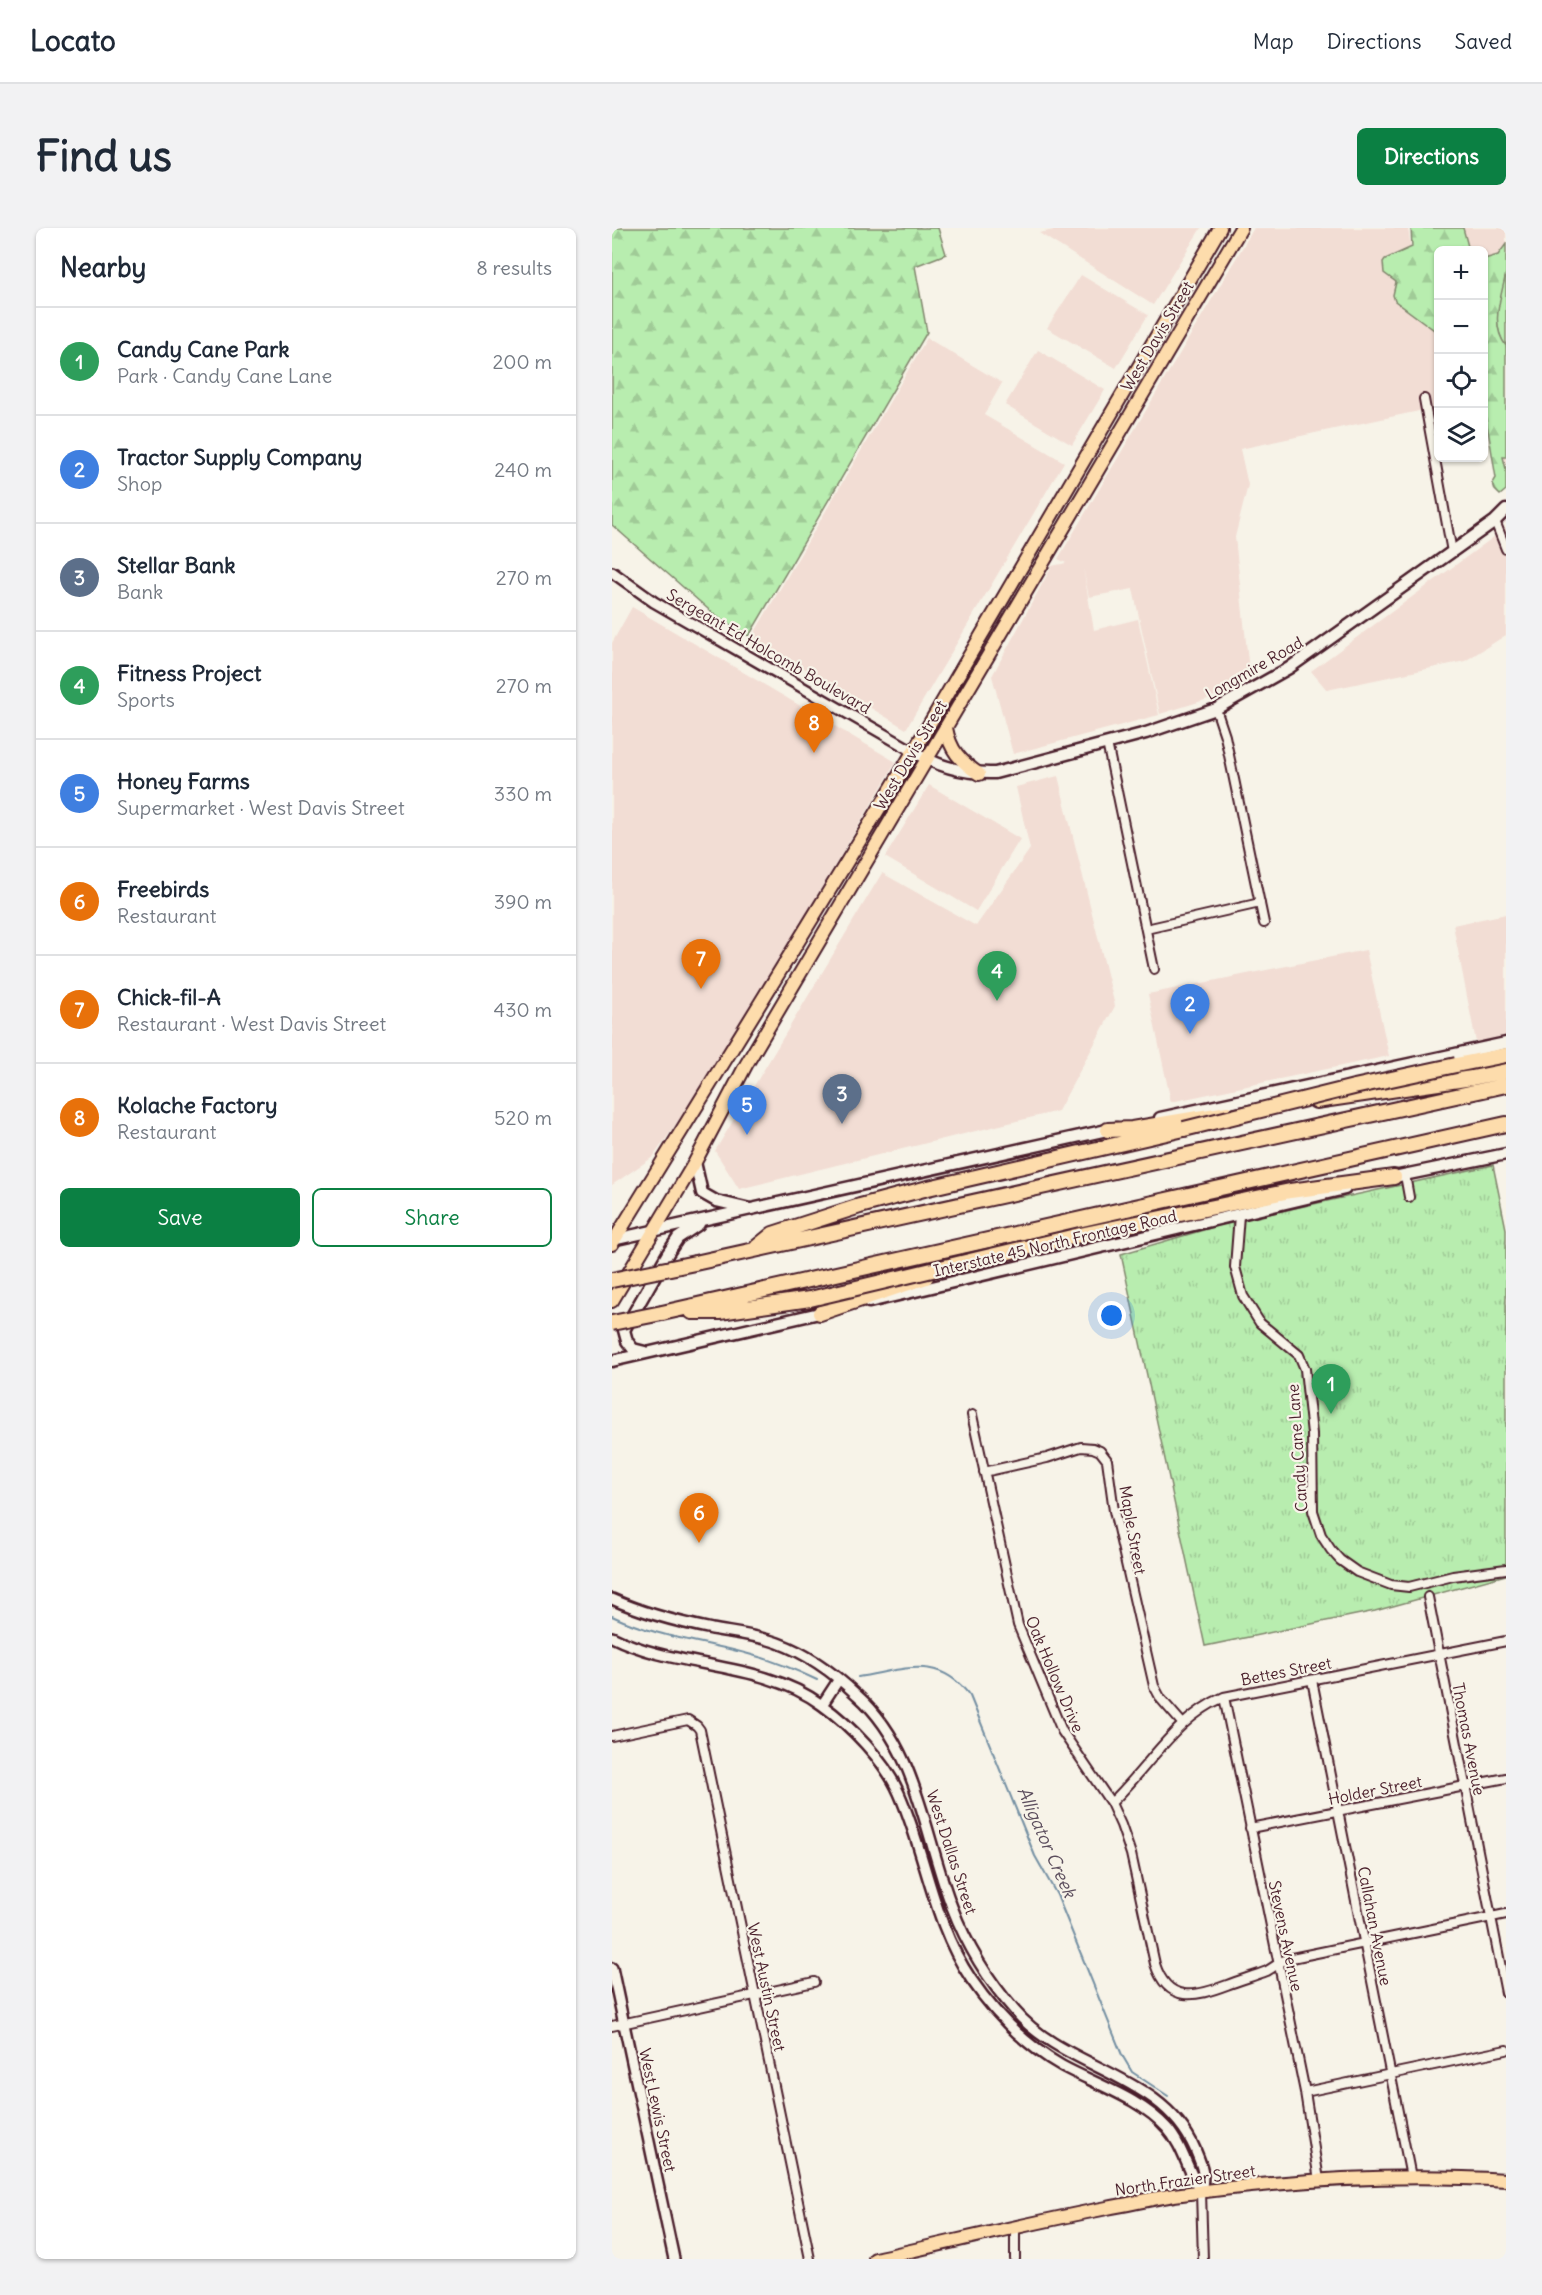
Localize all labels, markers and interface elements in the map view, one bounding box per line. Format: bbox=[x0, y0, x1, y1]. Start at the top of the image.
text: Locato bbox=[30, 23, 116, 59]
text: Map bbox=[1253, 28, 1294, 55]
text: Directions bbox=[1327, 28, 1421, 55]
text: Saved bbox=[1454, 28, 1512, 55]
button: Directions bbox=[1357, 128, 1506, 185]
text: Find us bbox=[36, 130, 172, 182]
map controls bbox=[1434, 246, 1488, 462]
button: + bbox=[1434, 246, 1488, 300]
text: Nearby bbox=[60, 251, 146, 284]
text: 8 results bbox=[476, 255, 552, 280]
street label: West Davis Street bbox=[1116, 277, 1198, 395]
button: − bbox=[1434, 300, 1488, 354]
text: Candy Cane Park bbox=[117, 335, 289, 363]
text: 1 bbox=[76, 349, 83, 374]
text: 200 m bbox=[492, 349, 552, 374]
button: locate bbox=[1434, 354, 1488, 408]
text: Park · Candy Cane Lane bbox=[117, 363, 332, 388]
button: layers bbox=[1434, 408, 1488, 462]
text: Tractor Supply Company bbox=[117, 443, 362, 471]
text: 2 bbox=[74, 457, 85, 482]
text: 240 m bbox=[494, 457, 552, 482]
text: Shop bbox=[117, 471, 162, 496]
text: Stellar Bank bbox=[117, 551, 235, 579]
text: 3 bbox=[74, 565, 85, 590]
text: 270 m bbox=[496, 565, 552, 590]
text: Bank bbox=[117, 579, 163, 604]
street label: Sergeant Ed Holcomb Boulevard bbox=[663, 584, 875, 718]
street label: Longmire Road bbox=[1202, 632, 1306, 704]
text: Fitness Project bbox=[117, 659, 261, 687]
text: 4 bbox=[74, 673, 85, 698]
text: 270 m bbox=[496, 673, 552, 698]
text: Sports bbox=[117, 687, 175, 712]
street label: West Davis Street bbox=[869, 696, 951, 814]
pin: 8 bbox=[794, 704, 834, 753]
text: Honey Farms bbox=[117, 767, 250, 795]
text: 5 bbox=[74, 781, 85, 806]
text: 330 m bbox=[494, 781, 552, 806]
text: Supermarket · West Davis Street bbox=[117, 795, 405, 820]
text: Freebirds bbox=[117, 875, 209, 903]
text: 6 bbox=[74, 889, 85, 914]
text: 390 m bbox=[494, 889, 552, 914]
text: Restaurant bbox=[117, 903, 216, 928]
pin: 7 bbox=[682, 940, 721, 989]
pin: 4 bbox=[978, 952, 1016, 1001]
text: Chick-fil-A bbox=[117, 983, 221, 1011]
pin: 2 bbox=[1170, 984, 1210, 1034]
text: 7 bbox=[75, 997, 84, 1022]
text: 430 m bbox=[494, 997, 552, 1022]
text: Restaurant · West Davis Street bbox=[117, 1011, 386, 1036]
pin: 3 bbox=[822, 1074, 862, 1124]
pin: 5 bbox=[728, 1086, 766, 1135]
text: Kolache Factory bbox=[117, 1091, 277, 1119]
text: 8 bbox=[74, 1105, 85, 1130]
text: 520 m bbox=[494, 1105, 552, 1130]
text: Restaurant bbox=[117, 1119, 216, 1144]
button: Save bbox=[60, 1188, 300, 1247]
button: Share bbox=[312, 1188, 552, 1247]
street label: Interstate 45 North Frontage Road bbox=[931, 1205, 1179, 1281]
your location bbox=[1097, 1301, 1126, 1330]
pin: 1 bbox=[1312, 1364, 1350, 1414]
street label: Candy Cane Lane bbox=[1283, 1383, 1311, 1513]
street label: Maple Street bbox=[1115, 1484, 1151, 1577]
pin: 6 bbox=[680, 1494, 718, 1543]
street label: Oak Hollow Drive bbox=[1021, 1613, 1089, 1735]
street label: Bettes Street bbox=[1239, 1652, 1334, 1690]
street label: Thomas Avenue bbox=[1448, 1681, 1490, 1797]
street label: Holder Street bbox=[1326, 1771, 1424, 1809]
water label: Alligator Creek bbox=[1012, 1783, 1082, 1903]
street label: West Dallas Street bbox=[922, 1787, 982, 1917]
street label: Callahan Avenue bbox=[1354, 1865, 1396, 1987]
street label: Stevens Avenue bbox=[1264, 1879, 1308, 1993]
street label: West Austin Street bbox=[744, 1921, 790, 2054]
street label: West Lewis Street bbox=[635, 2046, 681, 2174]
street label: North Frazier Street bbox=[1113, 2160, 1257, 2200]

